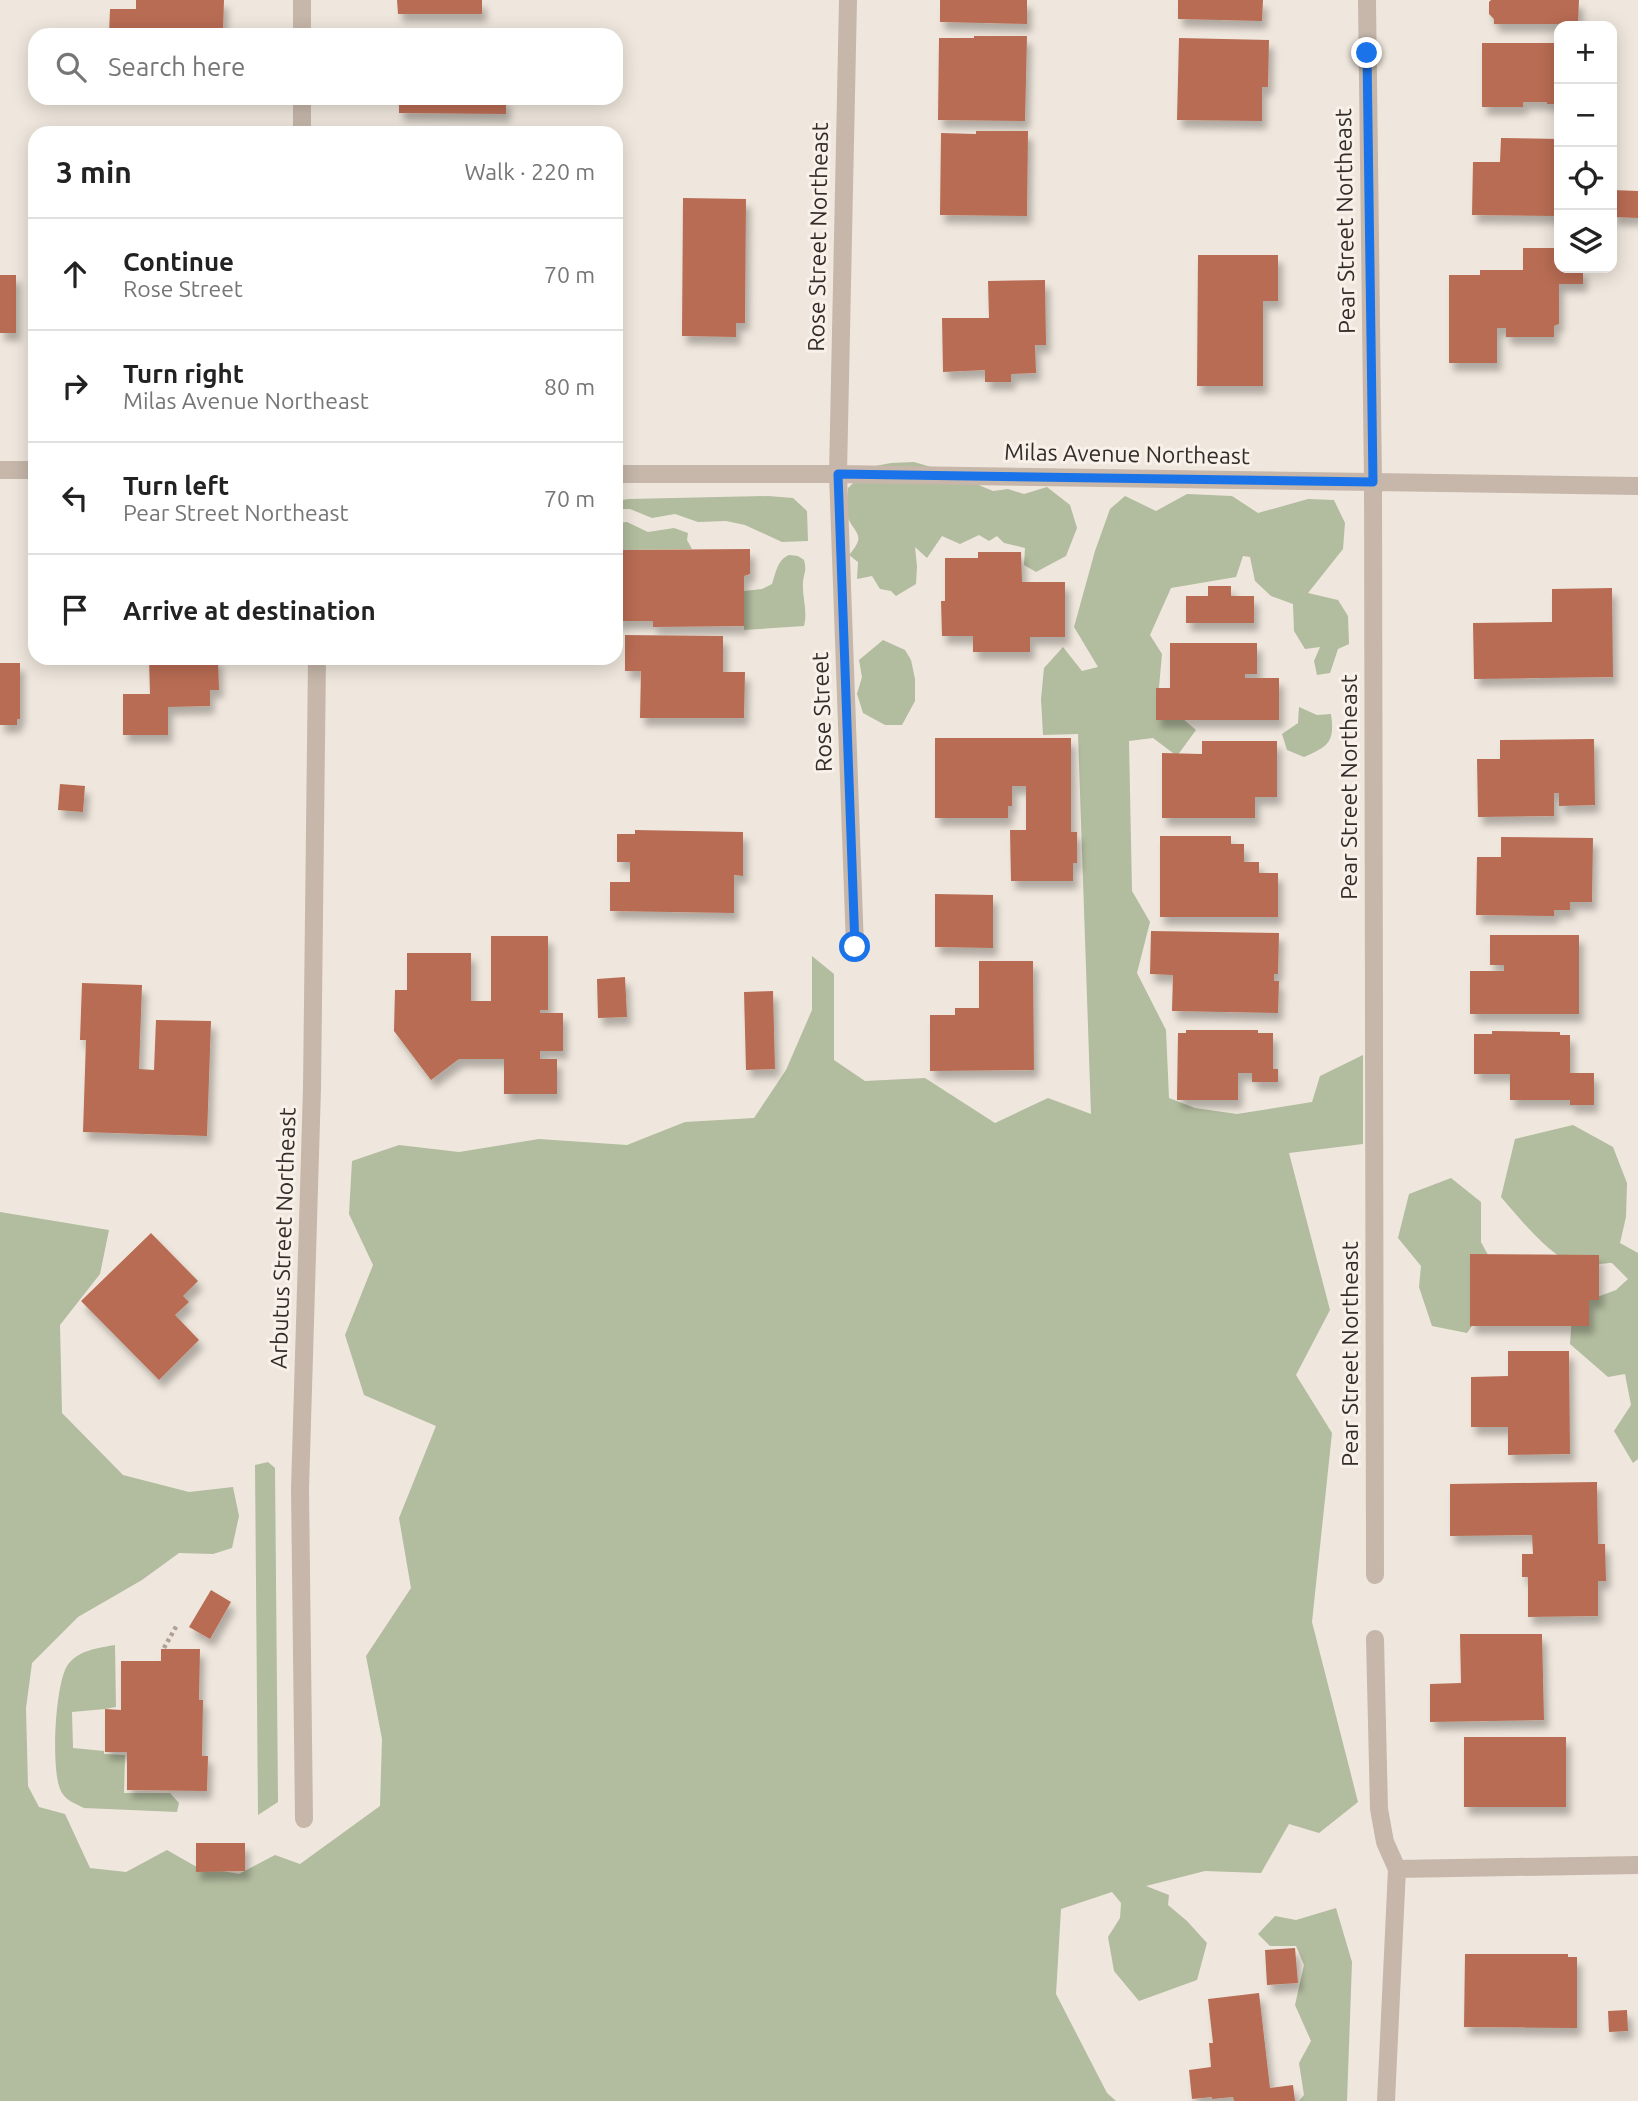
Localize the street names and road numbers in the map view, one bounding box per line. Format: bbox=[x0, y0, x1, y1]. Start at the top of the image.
street label: Pear Street Northeast bbox=[1330, 108, 1359, 334]
street label: Rose Street Northeast bbox=[803, 122, 832, 352]
street label: Milas Avenue Northeast bbox=[1004, 439, 1250, 468]
street label: Rose Street bbox=[807, 652, 836, 772]
street label: Pear Street Northeast bbox=[1336, 674, 1361, 900]
street label: Arbutus Street Northeast bbox=[265, 1107, 300, 1369]
street label: Pear Street Northeast bbox=[1337, 1241, 1362, 1467]

